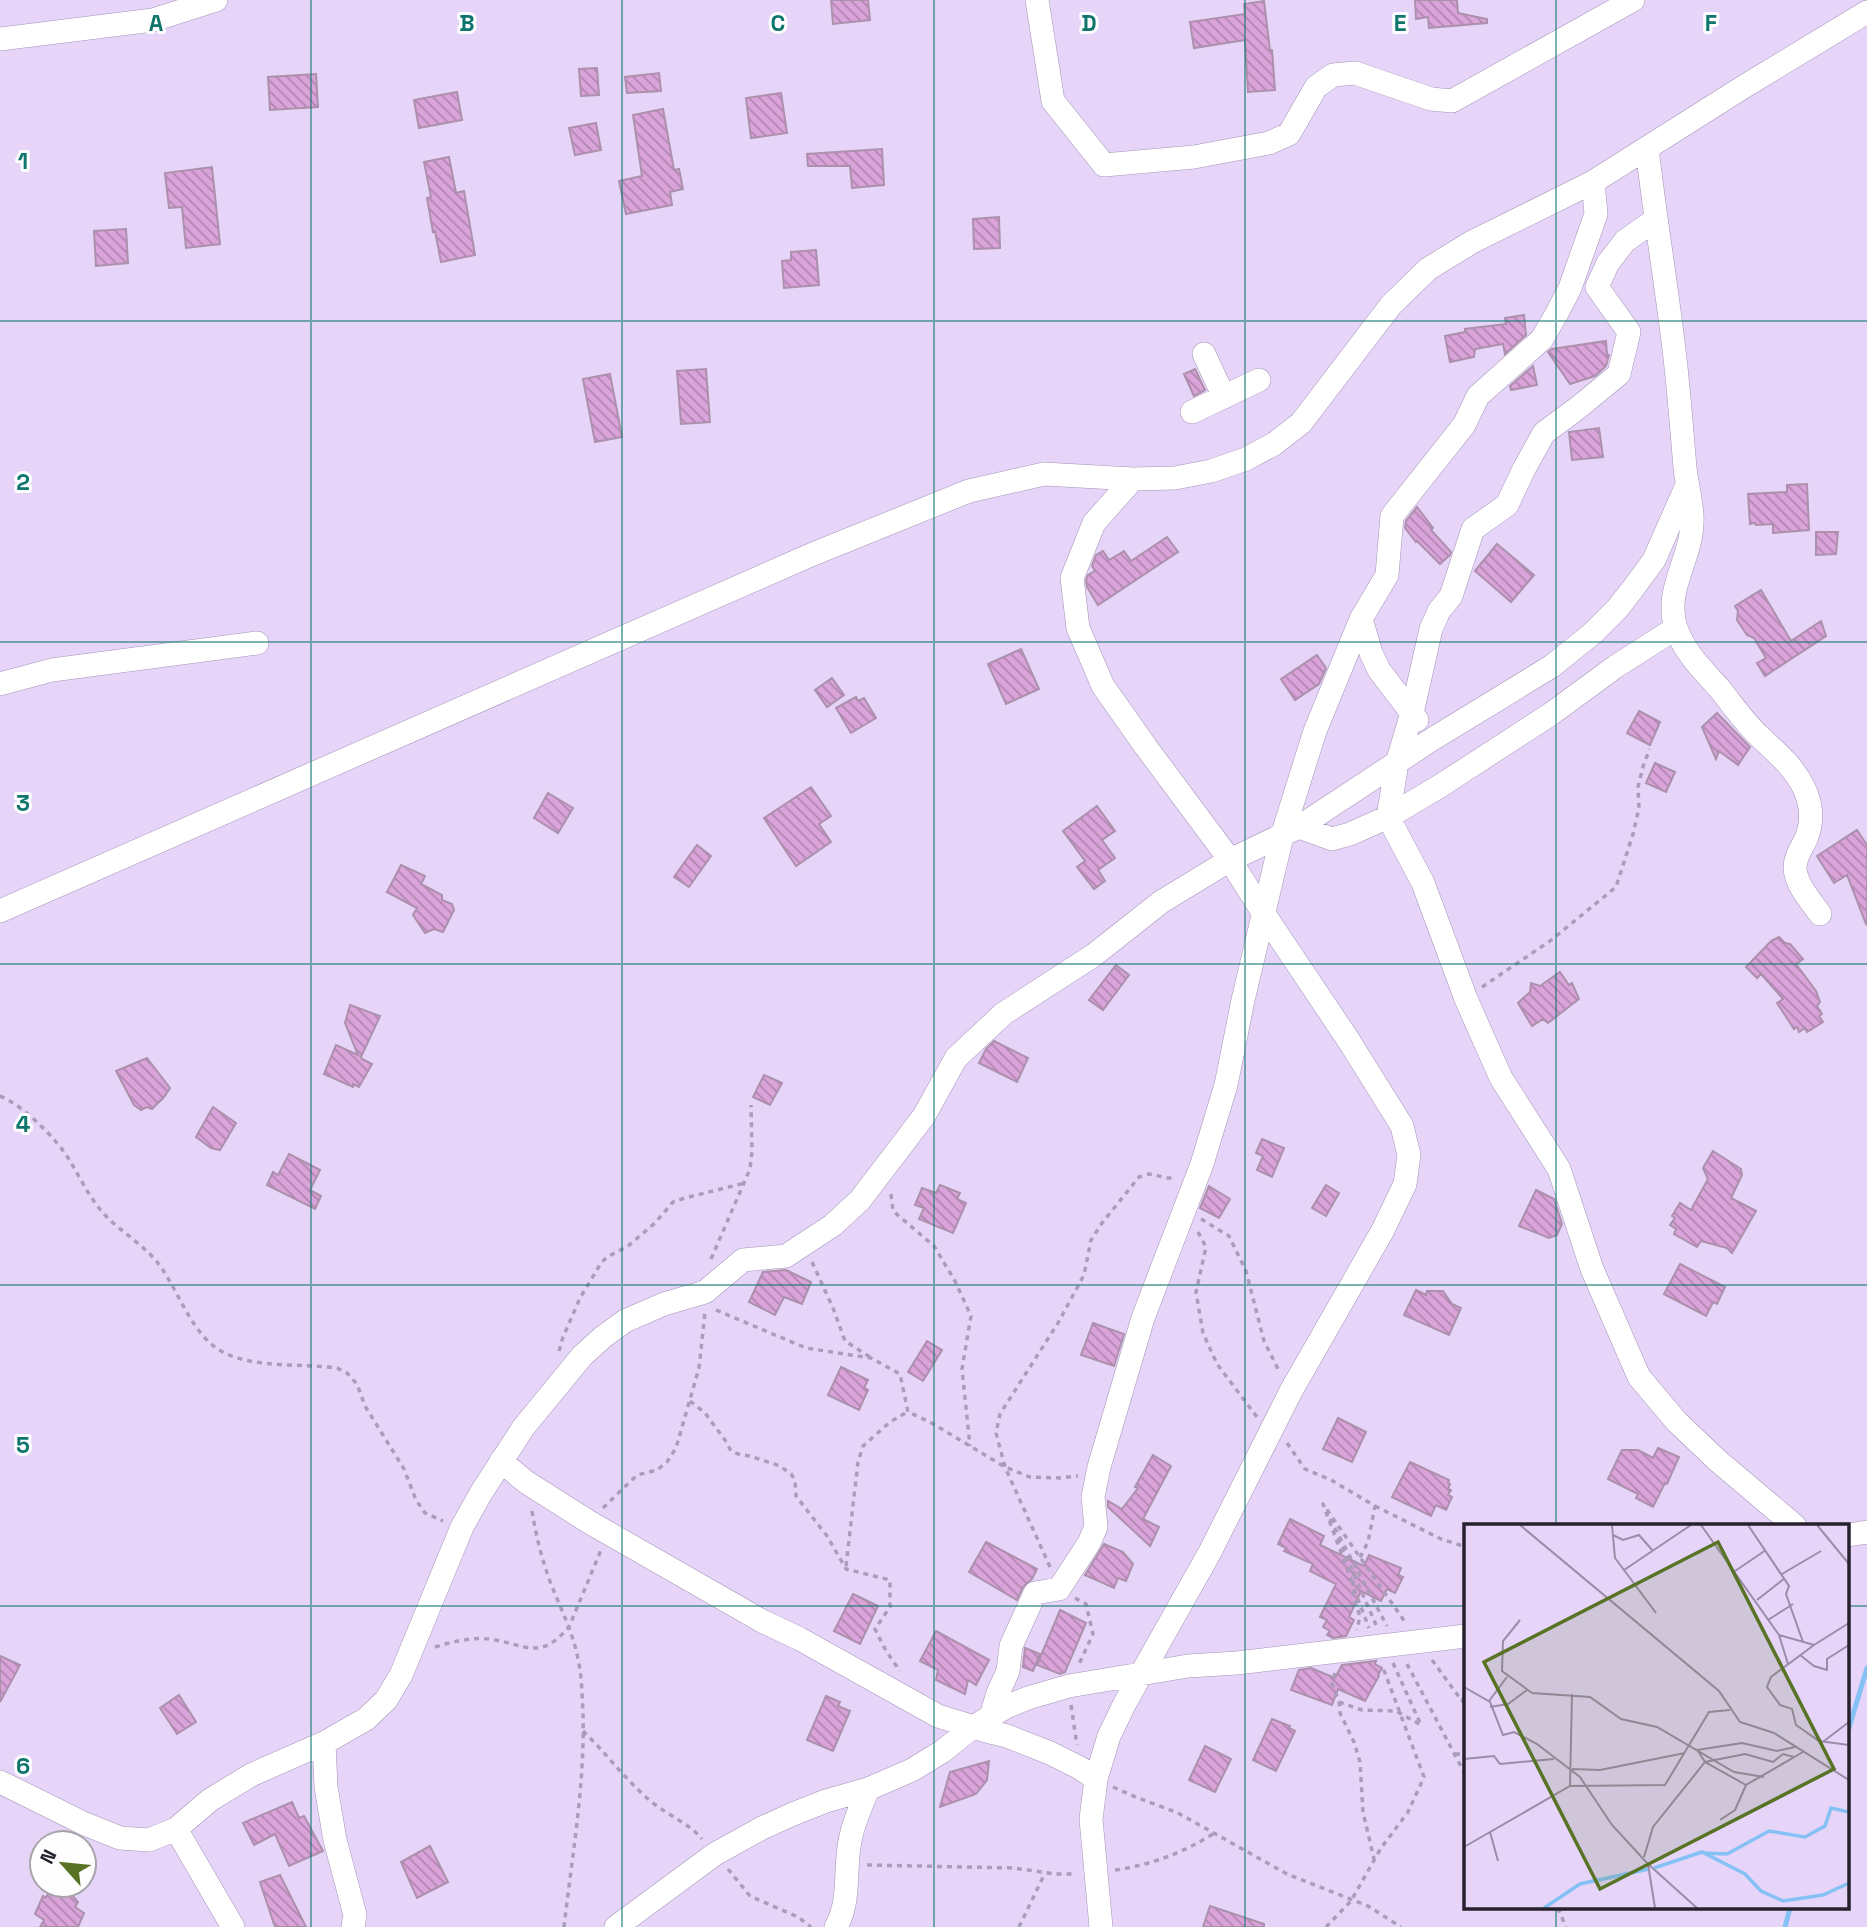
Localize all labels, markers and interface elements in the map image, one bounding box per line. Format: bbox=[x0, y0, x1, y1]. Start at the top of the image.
text: A bbox=[149, 8, 164, 38]
text: B bbox=[459, 8, 475, 38]
text: C bbox=[771, 8, 785, 38]
text: D bbox=[1081, 8, 1097, 38]
text: E bbox=[1394, 8, 1406, 38]
text: F bbox=[1705, 8, 1717, 38]
text: 1 bbox=[18, 146, 28, 176]
text: 2 bbox=[16, 467, 30, 497]
text: 3 bbox=[16, 788, 30, 818]
text: 4 bbox=[16, 1109, 31, 1139]
text: 5 bbox=[16, 1430, 30, 1460]
inset map bbox=[1464, 1524, 1850, 1910]
text: 6 bbox=[16, 1751, 30, 1781]
north arrow bbox=[28, 1829, 98, 1899]
text: N bbox=[34, 1845, 62, 1868]

